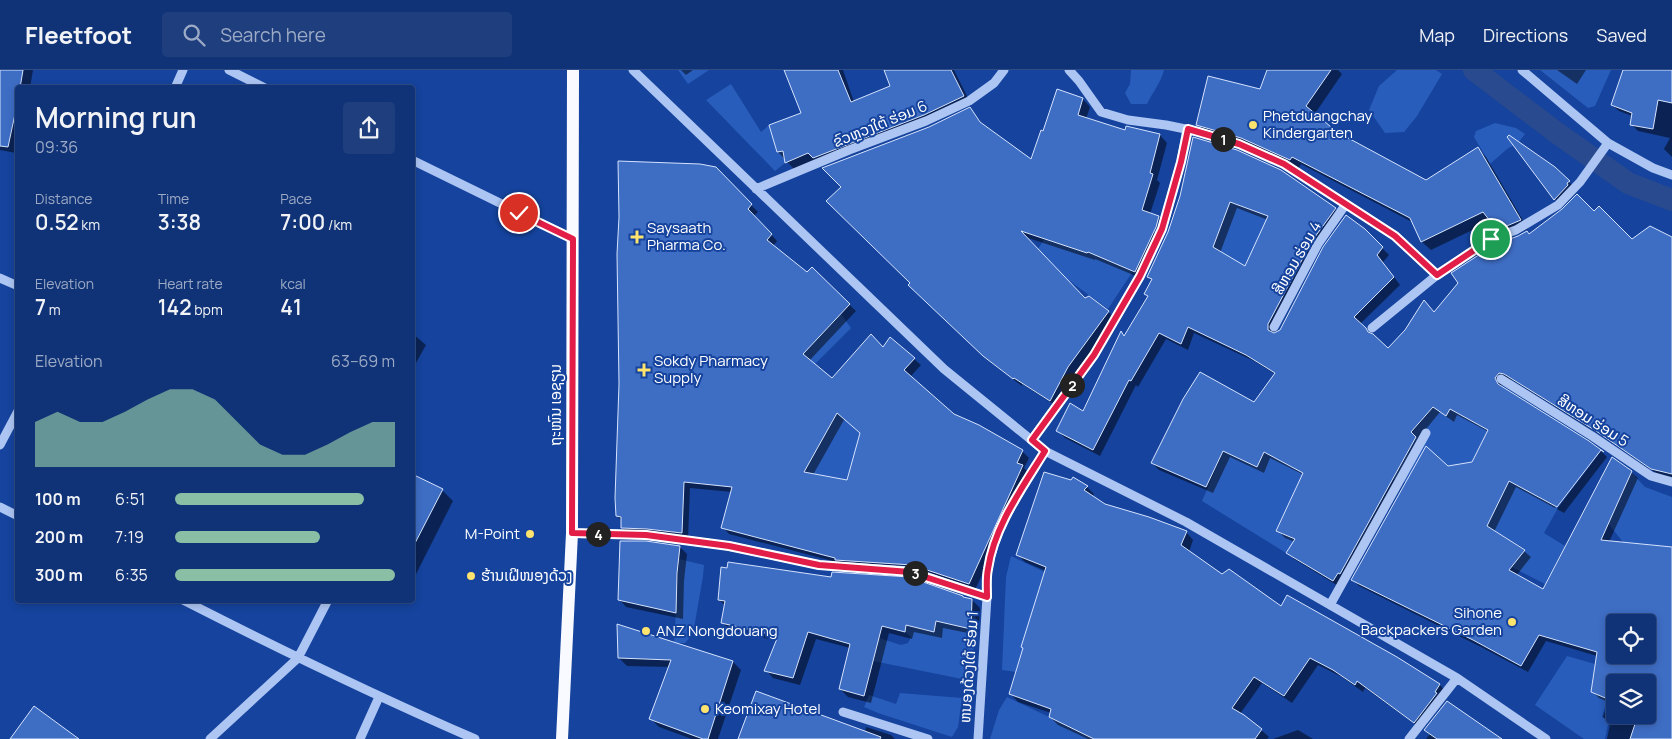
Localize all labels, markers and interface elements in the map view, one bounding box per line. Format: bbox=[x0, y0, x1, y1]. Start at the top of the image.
search box bbox=[162, 12, 512, 57]
text: Fleetfoot bbox=[25, 18, 132, 51]
icon: search bbox=[180, 21, 208, 49]
text: Search here bbox=[220, 22, 326, 48]
text: Map bbox=[1419, 23, 1455, 47]
text: Directions bbox=[1483, 23, 1568, 47]
text: Saved bbox=[1596, 23, 1647, 47]
street label: ຂົວຫຼວງໃຕ້ ຮ່ອມ 6 bbox=[829, 95, 930, 152]
text: Morning run bbox=[35, 98, 196, 136]
button: share bbox=[343, 102, 395, 154]
place label: Phetduangchay Kindergarten bbox=[1263, 105, 1372, 143]
marker: Phetduangchay Kindergarten bbox=[1247, 119, 1259, 131]
pin: 1 bbox=[1210, 126, 1236, 152]
text: 1 bbox=[1220, 130, 1227, 149]
text: 09:36 bbox=[35, 136, 78, 158]
text: Distance bbox=[35, 189, 92, 208]
text: Time bbox=[158, 189, 189, 208]
text: Pace bbox=[280, 189, 312, 208]
pin bbox=[498, 192, 540, 234]
icon: check bbox=[505, 199, 533, 227]
text: 0.52 bbox=[35, 208, 79, 236]
text: 3:38 bbox=[158, 208, 201, 236]
text: 7:00 bbox=[280, 208, 325, 236]
text: km bbox=[79, 215, 100, 234]
text: /km bbox=[325, 215, 352, 234]
place label: Saysaath Pharma Co. bbox=[647, 217, 726, 255]
street label: ສີຫອມ ຮ່ອມ 4 bbox=[1267, 217, 1326, 298]
pin bbox=[1470, 218, 1512, 260]
icon: arrive bbox=[1477, 225, 1505, 253]
marker: Saysaath Pharma Co. bbox=[631, 231, 643, 243]
text: Elevation bbox=[35, 274, 94, 293]
text: Heart rate bbox=[158, 274, 223, 293]
text: kcal bbox=[280, 274, 306, 293]
text: 7 bbox=[35, 293, 46, 321]
text: 142 bbox=[158, 293, 192, 321]
text: 41 bbox=[280, 293, 302, 321]
text: m bbox=[46, 300, 61, 319]
text: bpm bbox=[192, 300, 223, 319]
text: Elevation bbox=[35, 350, 103, 372]
text: 63–69 m bbox=[331, 350, 395, 372]
place label: Sokdy Pharmacy Supply bbox=[654, 350, 768, 388]
street label: ຖະໜົນ ເອຊຽນ bbox=[545, 364, 566, 446]
marker: Sokdy Pharmacy Supply bbox=[638, 364, 650, 376]
pin: 2 bbox=[1060, 372, 1084, 398]
text: 2 bbox=[1068, 376, 1077, 395]
street label: ສີຫອມ ຮ່ອມ 5 bbox=[1553, 390, 1633, 452]
text: 100 m bbox=[35, 488, 81, 510]
text: 6:51 bbox=[115, 488, 145, 510]
pin: 4 bbox=[586, 522, 610, 546]
place label: M-Point bbox=[465, 523, 520, 544]
text: 4 bbox=[594, 525, 603, 544]
text: 200 m bbox=[35, 526, 83, 548]
text: 7:19 bbox=[115, 526, 144, 548]
marker: M-Point bbox=[524, 528, 536, 540]
pin: 3 bbox=[902, 560, 928, 586]
text: 300 m bbox=[35, 564, 83, 586]
text: 6:35 bbox=[115, 564, 148, 586]
text: 3 bbox=[911, 564, 920, 583]
place label: ຮ້ານເຝີໜອງດ້ວງ bbox=[481, 565, 573, 586]
marker: ຮ້ານເຝີໜອງດ້ວງ bbox=[465, 570, 477, 582]
place label: Sihone Backpackers Garden bbox=[1361, 602, 1502, 640]
street label: ຫນອງດ້ວງໃຕ້ ຮ່ອມ 1 bbox=[954, 610, 983, 724]
map controls bbox=[1606, 614, 1656, 724]
button: locate bbox=[1606, 614, 1656, 664]
marker: Sihone Backpackers Garden bbox=[1506, 616, 1518, 628]
place label: ANZ Nongdouang bbox=[656, 620, 778, 641]
marker: ANZ Nongdouang bbox=[640, 625, 652, 637]
button: layers bbox=[1606, 674, 1656, 724]
place label: Keomixay Hotel bbox=[715, 698, 821, 719]
marker: Keomixay Hotel bbox=[699, 703, 711, 715]

